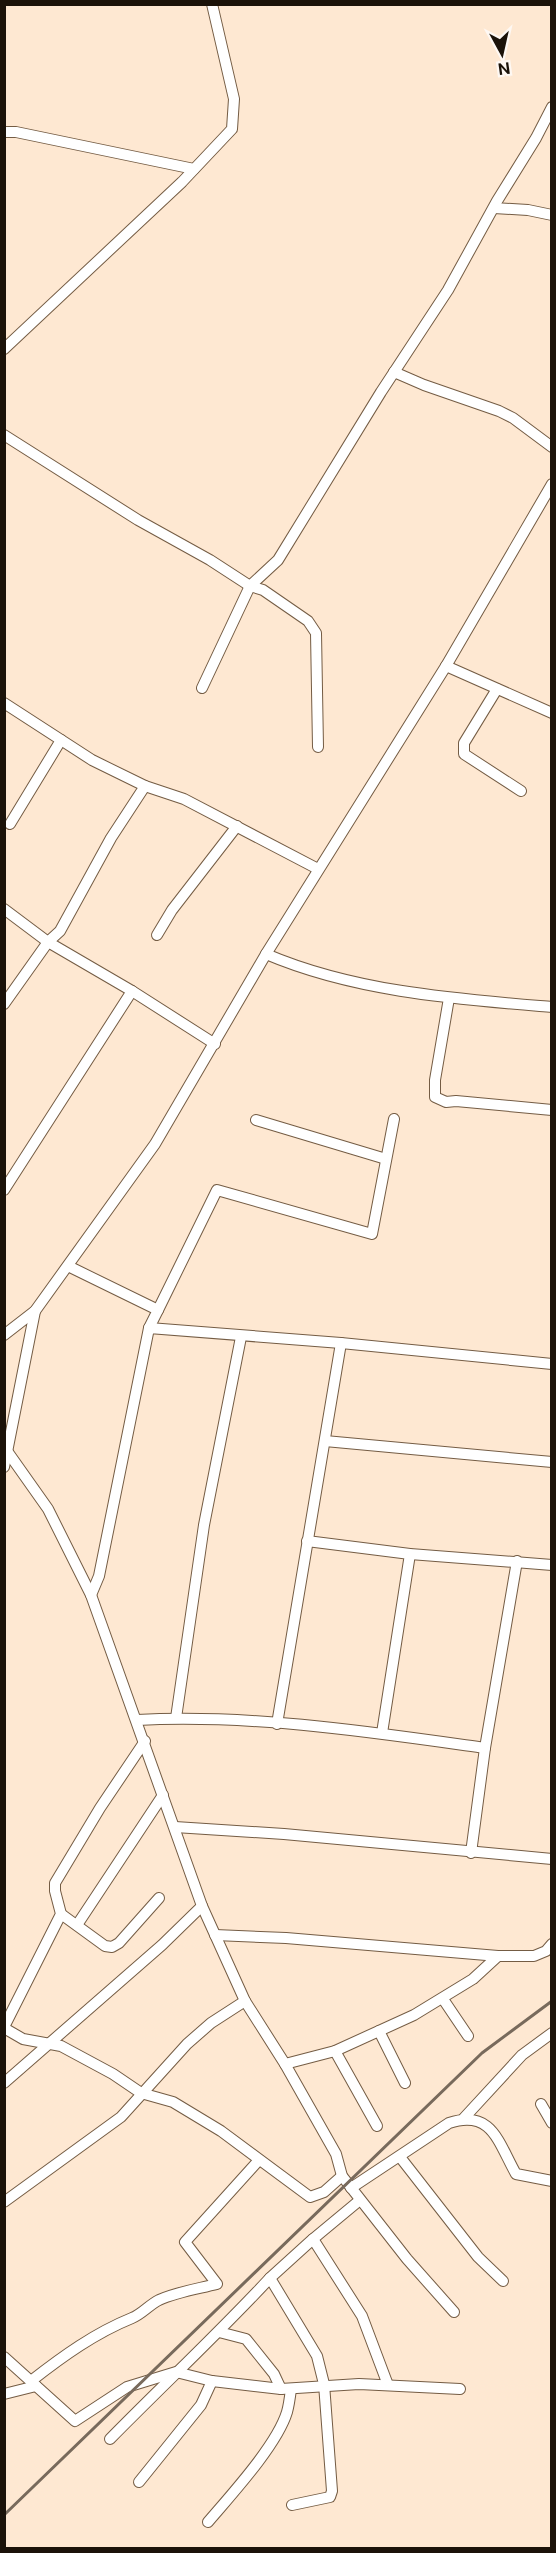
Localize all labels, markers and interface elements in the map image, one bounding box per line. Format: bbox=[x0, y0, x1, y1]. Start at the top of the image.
north arrow bbox=[472, 24, 532, 84]
text: N bbox=[496, 58, 512, 79]

